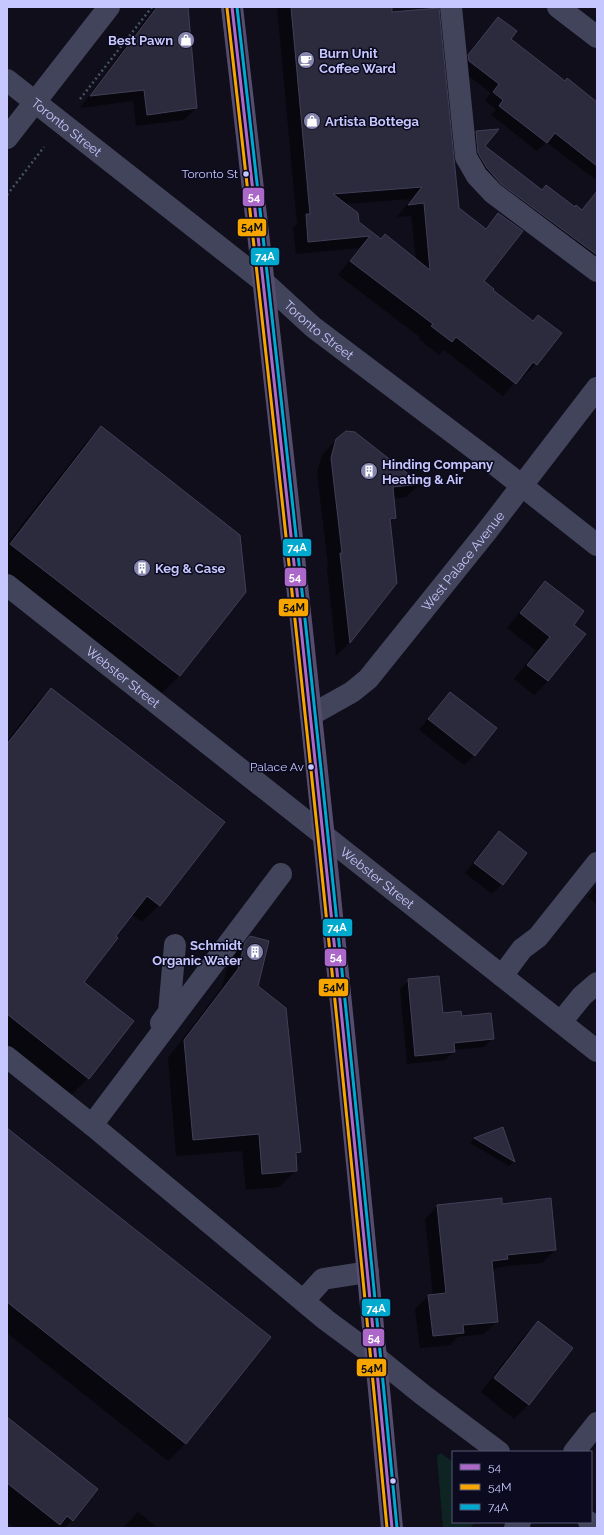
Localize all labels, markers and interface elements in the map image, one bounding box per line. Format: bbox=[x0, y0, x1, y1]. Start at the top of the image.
shop icon: Best Pawn bbox=[176, 30, 196, 50]
place label: Best Pawn bbox=[108, 33, 173, 48]
place label: Burn Unit Coffee Ward bbox=[319, 46, 396, 76]
cafe icon: Burn Unit Coffee Ward bbox=[296, 50, 316, 70]
street label: Toronto Street bbox=[29, 95, 105, 160]
shop icon: Artista Bottega bbox=[302, 111, 322, 131]
place label: Artista Bottega bbox=[325, 114, 420, 129]
place label: Toronto St bbox=[181, 167, 238, 181]
marker: Toronto St bbox=[241, 169, 251, 179]
line badge: 54 bbox=[242, 187, 265, 207]
text: 54 bbox=[248, 191, 260, 204]
line badge: 54M bbox=[237, 218, 267, 237]
text: 54M bbox=[241, 221, 263, 234]
line badge: 74A bbox=[250, 247, 280, 266]
text: 74A bbox=[255, 250, 275, 263]
street label: Toronto Street bbox=[281, 297, 357, 363]
place label: Hinding Company Heating & Air bbox=[382, 457, 493, 487]
building icon: Hinding Company Heating & Air bbox=[359, 461, 379, 481]
street label: West Palace Avenue bbox=[418, 508, 507, 614]
line badge: 74A bbox=[282, 538, 312, 557]
text: 74A bbox=[287, 541, 307, 554]
building icon: Keg & Case bbox=[132, 558, 152, 578]
place label: Keg & Case bbox=[155, 561, 226, 576]
line badge: 54 bbox=[284, 567, 307, 587]
text: 54 bbox=[289, 571, 301, 584]
line badge: 54M bbox=[278, 598, 309, 617]
text: 54M bbox=[283, 601, 305, 614]
street label: Webster Street bbox=[83, 643, 164, 711]
place label: Palace Av bbox=[250, 760, 305, 774]
marker: Palace Av bbox=[306, 762, 316, 772]
street label: Webster Street bbox=[337, 844, 418, 912]
line badge: 74A bbox=[322, 918, 353, 937]
text: 74A bbox=[327, 921, 347, 934]
place label: Schmidt Organic Water bbox=[152, 938, 242, 968]
building icon: Schmidt Organic Water bbox=[245, 942, 265, 962]
line badge: 54 bbox=[324, 948, 347, 967]
text: 54 bbox=[330, 951, 342, 964]
line badge: 54M bbox=[318, 978, 349, 997]
text: 54M bbox=[323, 981, 345, 994]
line badge: 74A bbox=[361, 1298, 391, 1317]
text: 74A bbox=[366, 1302, 386, 1315]
line badge: 54 bbox=[362, 1328, 385, 1347]
text: 54 bbox=[368, 1332, 380, 1345]
line badge: 54M bbox=[356, 1358, 387, 1377]
text: 54M bbox=[361, 1362, 383, 1375]
legend bbox=[452, 1451, 592, 1523]
text: 54 bbox=[488, 1460, 502, 1474]
unlabelled marker bbox=[388, 1476, 398, 1486]
text: 54M bbox=[488, 1480, 512, 1494]
text: 74A bbox=[488, 1500, 508, 1514]

